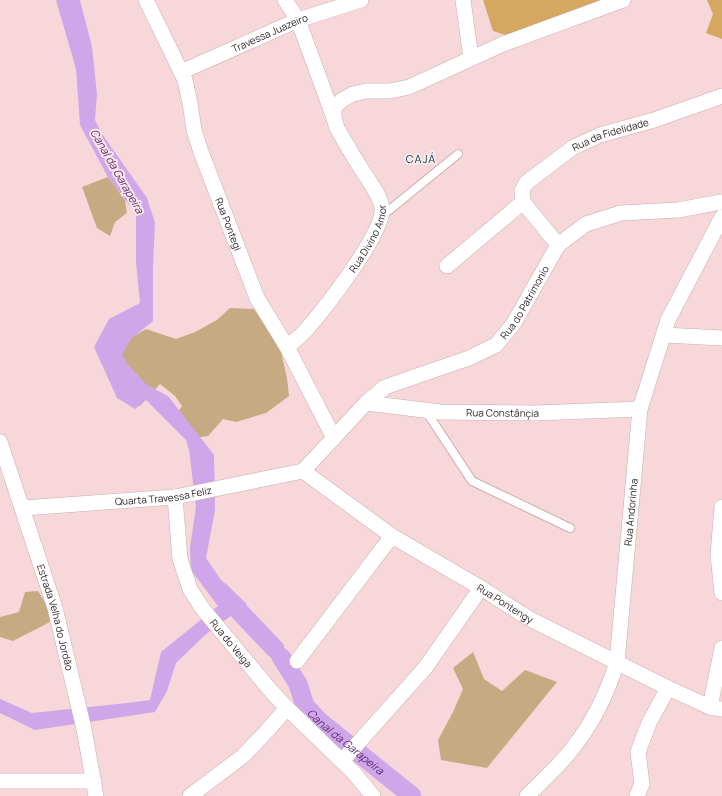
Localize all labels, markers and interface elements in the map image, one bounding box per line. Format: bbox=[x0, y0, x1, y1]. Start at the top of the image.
street label: Travessa Juazeiro bbox=[229, 10, 310, 56]
street label: Rua da Fidelidade bbox=[570, 115, 650, 154]
water label: Canal da Garapeira bbox=[87, 126, 148, 217]
district label: CAJÁ bbox=[406, 151, 436, 166]
street label: Rua Pontegi bbox=[212, 195, 245, 252]
street label: Rua Divino Amor bbox=[345, 203, 389, 275]
street label: Rua do Patrimonio bbox=[497, 263, 552, 342]
street label: Rua Constânçia bbox=[466, 405, 539, 420]
street label: Rua Andorinha bbox=[621, 478, 641, 546]
street label: Quarta Travessa Feliz bbox=[114, 483, 213, 508]
street label: Estrada Velha do Jordão bbox=[34, 562, 77, 672]
street label: Rua Pontengy bbox=[474, 580, 536, 627]
street label: Rua do Veiga bbox=[207, 616, 255, 670]
water label: Canal da Garapeira bbox=[304, 705, 388, 778]

